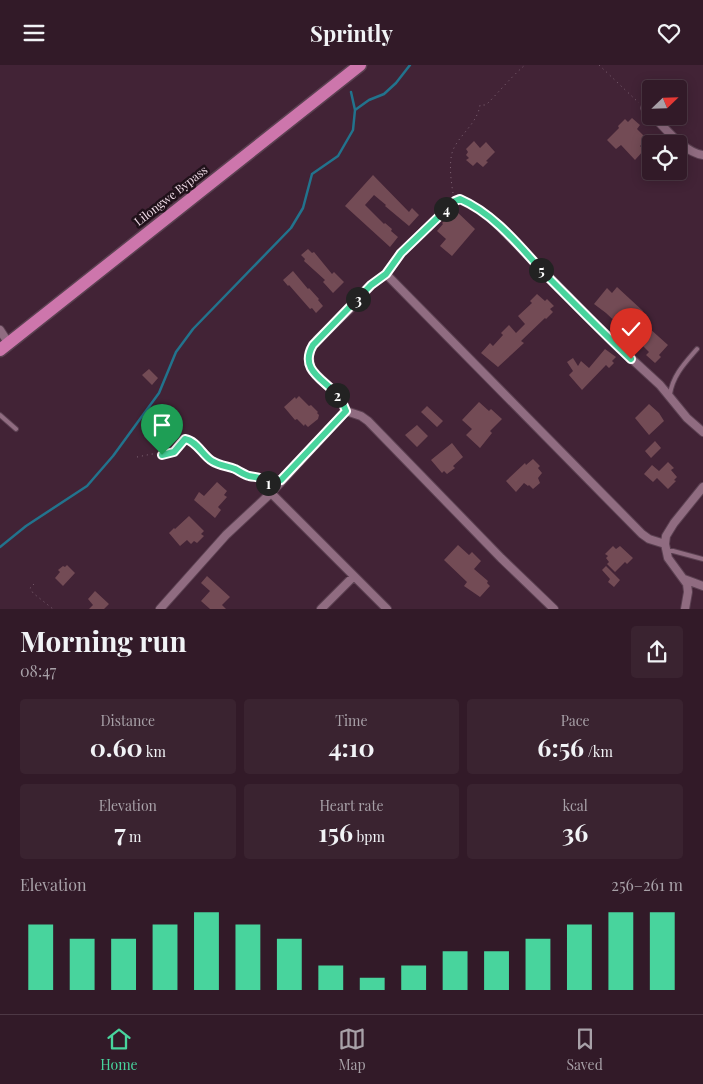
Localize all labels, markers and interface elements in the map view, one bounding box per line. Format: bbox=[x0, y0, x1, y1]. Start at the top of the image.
text: Sprintly bbox=[310, 18, 393, 48]
icon: menu bbox=[20, 19, 48, 47]
icon: heart bbox=[655, 19, 683, 47]
north arrow bbox=[642, 80, 688, 125]
map controls bbox=[642, 80, 687, 180]
button: locate bbox=[642, 135, 687, 180]
street label: Lilongwe Bypass bbox=[130, 162, 210, 229]
pin: 4 bbox=[434, 197, 458, 221]
text: 4 bbox=[443, 200, 450, 219]
pin: 5 bbox=[528, 257, 554, 283]
text: 5 bbox=[538, 261, 545, 280]
pin: 3 bbox=[346, 287, 370, 311]
text: 3 bbox=[355, 290, 362, 309]
pin bbox=[610, 308, 652, 359]
icon: check bbox=[617, 315, 645, 343]
pin: 2 bbox=[324, 383, 350, 407]
text: 2 bbox=[334, 386, 341, 405]
pin bbox=[141, 404, 183, 455]
icon: arrive bbox=[148, 411, 176, 439]
pin: 1 bbox=[256, 471, 280, 495]
text: 1 bbox=[266, 474, 271, 493]
text: Morning run bbox=[20, 622, 187, 659]
button: share bbox=[631, 626, 683, 678]
text: 08:47 bbox=[20, 660, 56, 681]
text: Distance bbox=[101, 711, 155, 730]
text: Time bbox=[335, 711, 368, 730]
text: Pace bbox=[561, 711, 590, 730]
text: 0.60 bbox=[90, 730, 143, 763]
text: 4:10 bbox=[328, 730, 375, 763]
text: 6:56 bbox=[537, 730, 584, 763]
text: km bbox=[143, 742, 166, 761]
text: /km bbox=[584, 742, 613, 761]
text: Elevation bbox=[99, 796, 157, 815]
text: Heart rate bbox=[319, 796, 384, 815]
text: kcal bbox=[563, 796, 588, 815]
text: 7 bbox=[114, 815, 126, 848]
text: 156 bbox=[318, 815, 353, 848]
text: 36 bbox=[562, 815, 588, 848]
text: m bbox=[126, 827, 141, 846]
text: bpm bbox=[353, 827, 385, 846]
text: Elevation bbox=[20, 874, 87, 895]
text: 256–261 m bbox=[611, 874, 683, 895]
tab: Home bbox=[100, 1025, 138, 1074]
tab: Map bbox=[338, 1025, 366, 1074]
tab: Saved bbox=[566, 1025, 603, 1074]

